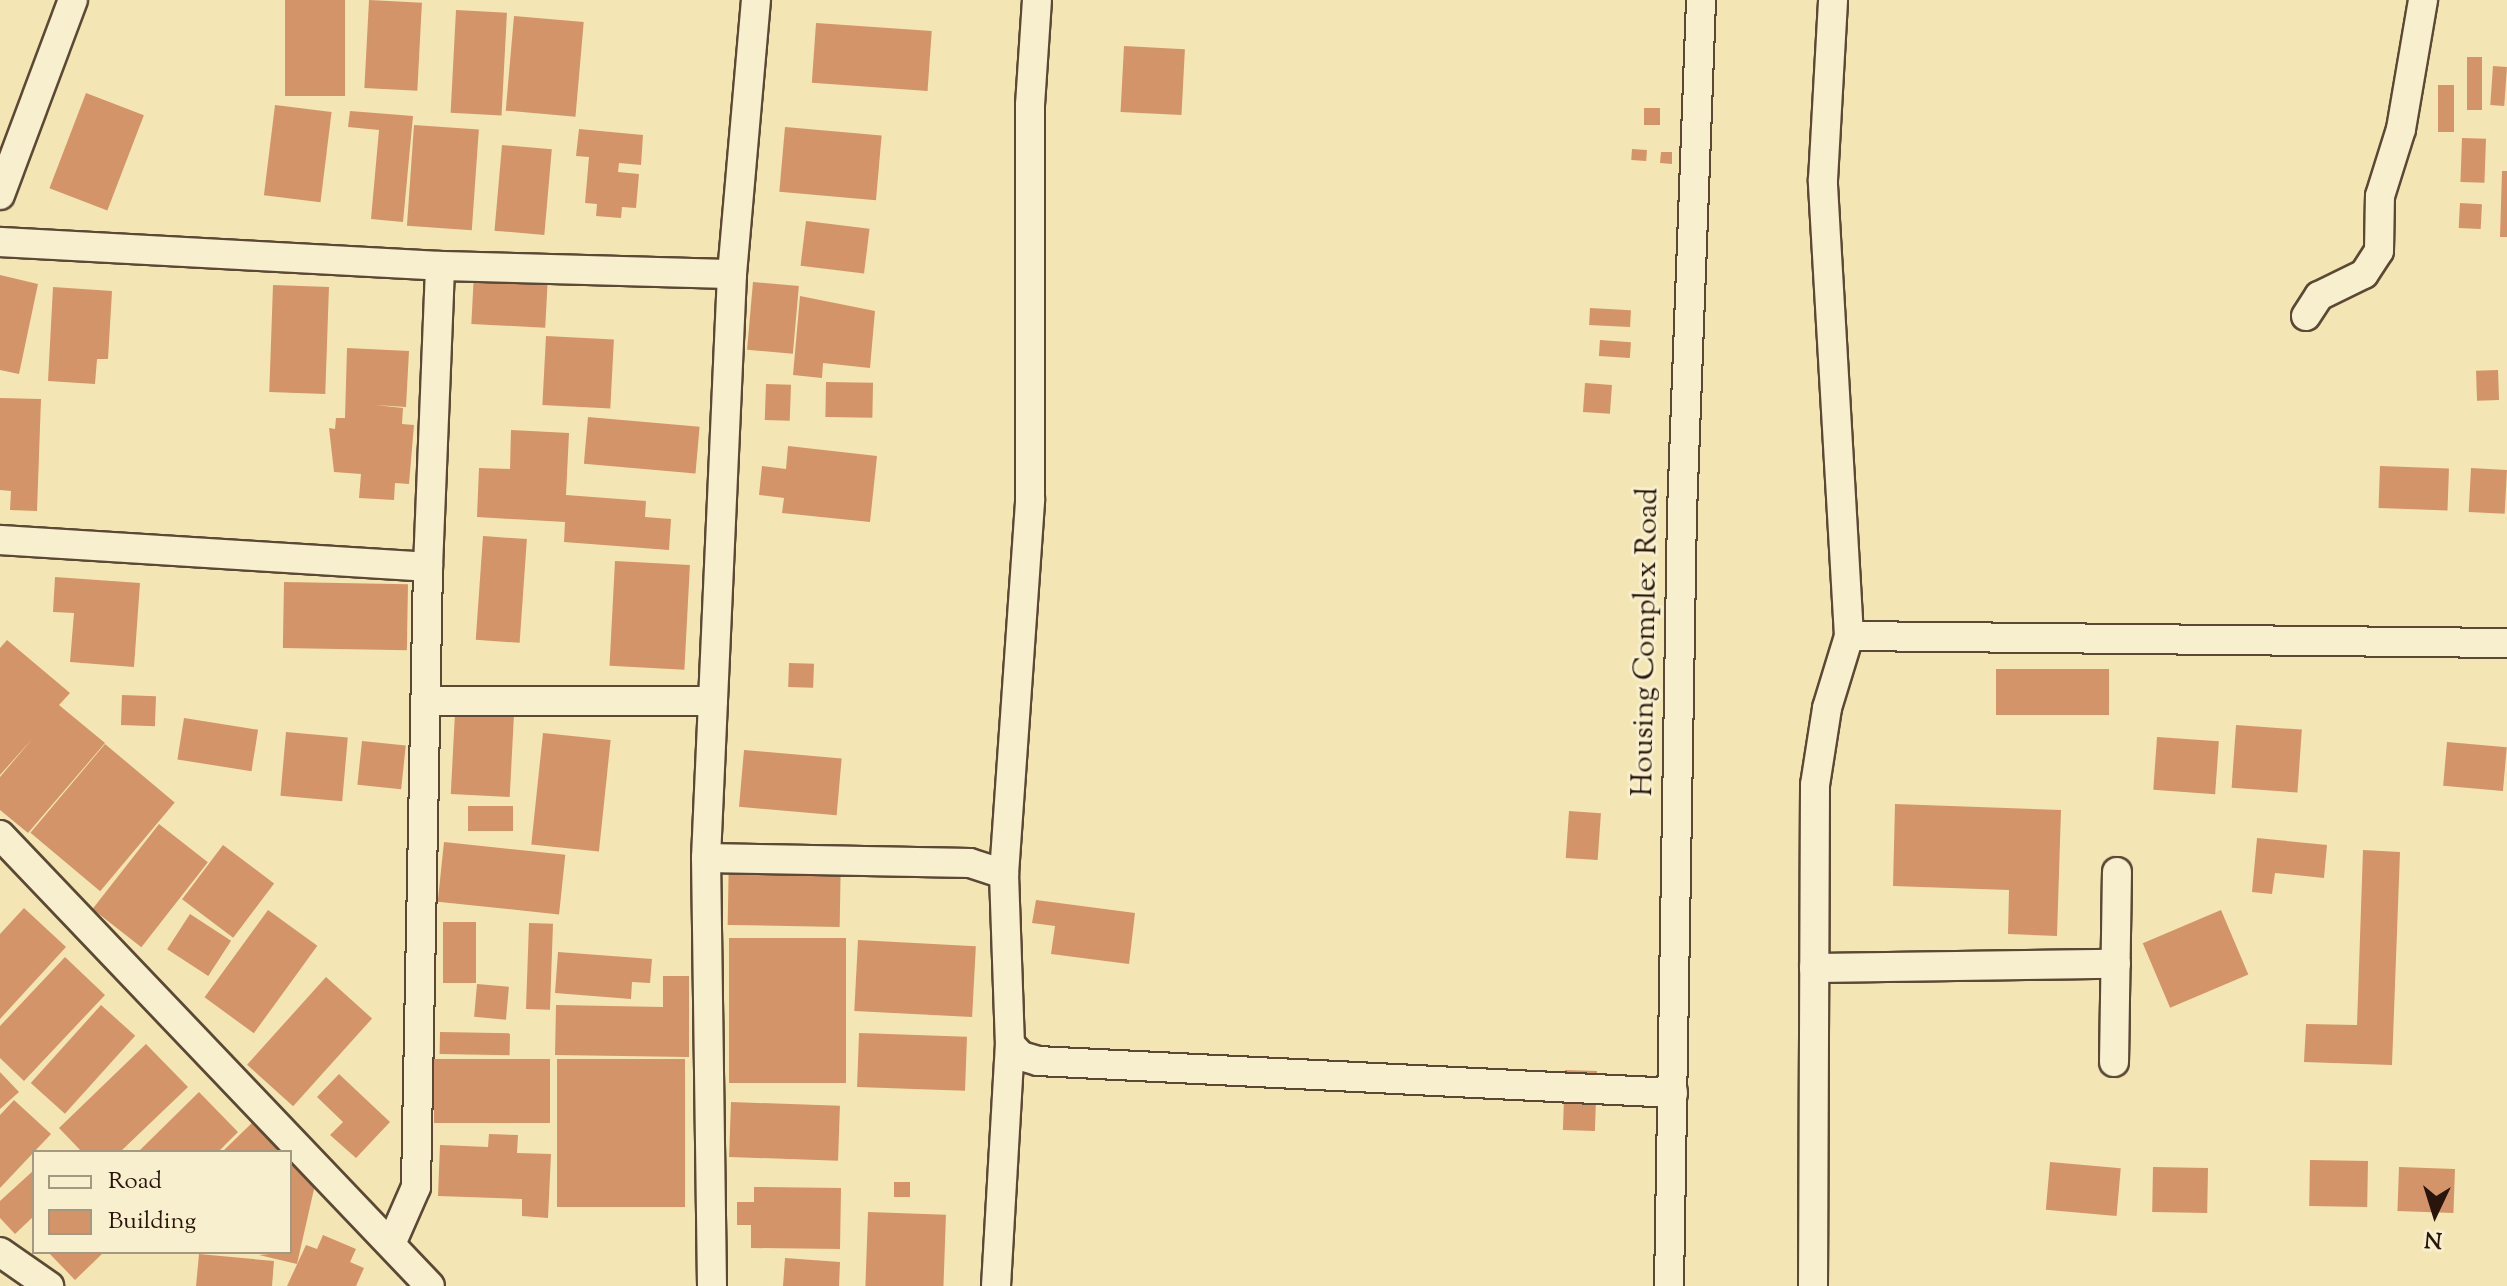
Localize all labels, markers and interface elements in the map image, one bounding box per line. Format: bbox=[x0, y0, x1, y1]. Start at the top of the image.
street label: Housing Complex Road bbox=[1626, 487, 1668, 797]
legend bbox=[32, 1150, 292, 1254]
text: Road bbox=[108, 1165, 162, 1199]
north arrow bbox=[2395, 1174, 2475, 1254]
text: Building bbox=[108, 1205, 196, 1239]
text: N bbox=[2423, 1221, 2443, 1255]

